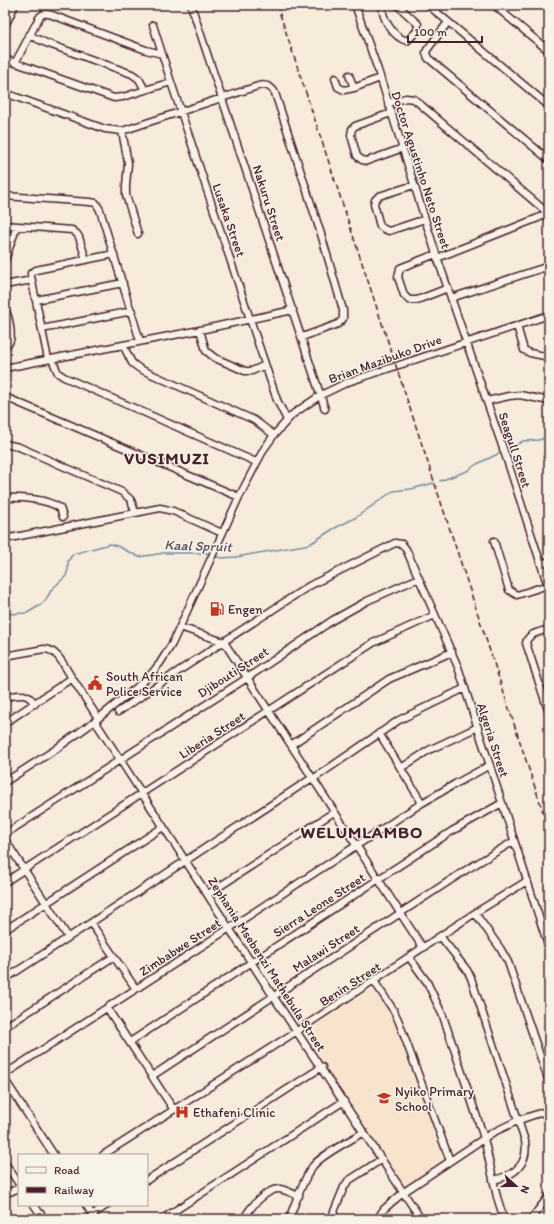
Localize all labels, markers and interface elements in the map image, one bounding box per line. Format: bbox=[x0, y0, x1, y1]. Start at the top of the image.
scale bar bbox=[408, 18, 482, 44]
text: 100 m bbox=[414, 25, 447, 39]
street label: Doctor Agustinho Neto Street bbox=[388, 89, 454, 251]
street label: Nakuru Street bbox=[250, 163, 288, 243]
street label: Lusaka Street bbox=[209, 181, 249, 259]
street label: Brian Mazibuko Drive bbox=[327, 332, 443, 386]
street label: Seagull Street bbox=[496, 410, 534, 490]
district label: VUSIMUZI bbox=[124, 448, 210, 468]
water label: Kaal Spruit bbox=[164, 536, 234, 556]
fuel station icon: Engen bbox=[209, 601, 225, 617]
place label: Engen bbox=[228, 602, 263, 617]
street label: Djibouti Street bbox=[195, 644, 271, 700]
place label: South African Police Service bbox=[106, 669, 184, 699]
public building icon: South African Police Service bbox=[87, 675, 103, 691]
street label: Algeria Street bbox=[474, 701, 512, 779]
street label: Liberia Street bbox=[176, 708, 248, 762]
district label: WELUMLAMBO bbox=[301, 822, 423, 842]
street label: Sierra Leone Street bbox=[270, 870, 368, 940]
street label: Zephania Msebenzi Mathebula Street bbox=[205, 874, 329, 1054]
street label: Zimbabwe Street bbox=[136, 915, 224, 979]
street label: Malawi Street bbox=[290, 921, 362, 975]
street label: Benin Street bbox=[317, 959, 383, 1009]
place label: Nyiko Primary School bbox=[395, 1084, 474, 1114]
school or university icon: Nyiko Primary School bbox=[376, 1090, 392, 1106]
hospital icon: Ethafeni Clinic bbox=[174, 1104, 190, 1120]
place label: Ethafeni Clinic bbox=[193, 1105, 275, 1120]
legend bbox=[18, 1154, 148, 1206]
text: Road bbox=[54, 1163, 80, 1177]
north arrow bbox=[496, 1166, 536, 1206]
text: Railway bbox=[54, 1183, 94, 1197]
text: N bbox=[517, 1184, 532, 1195]

